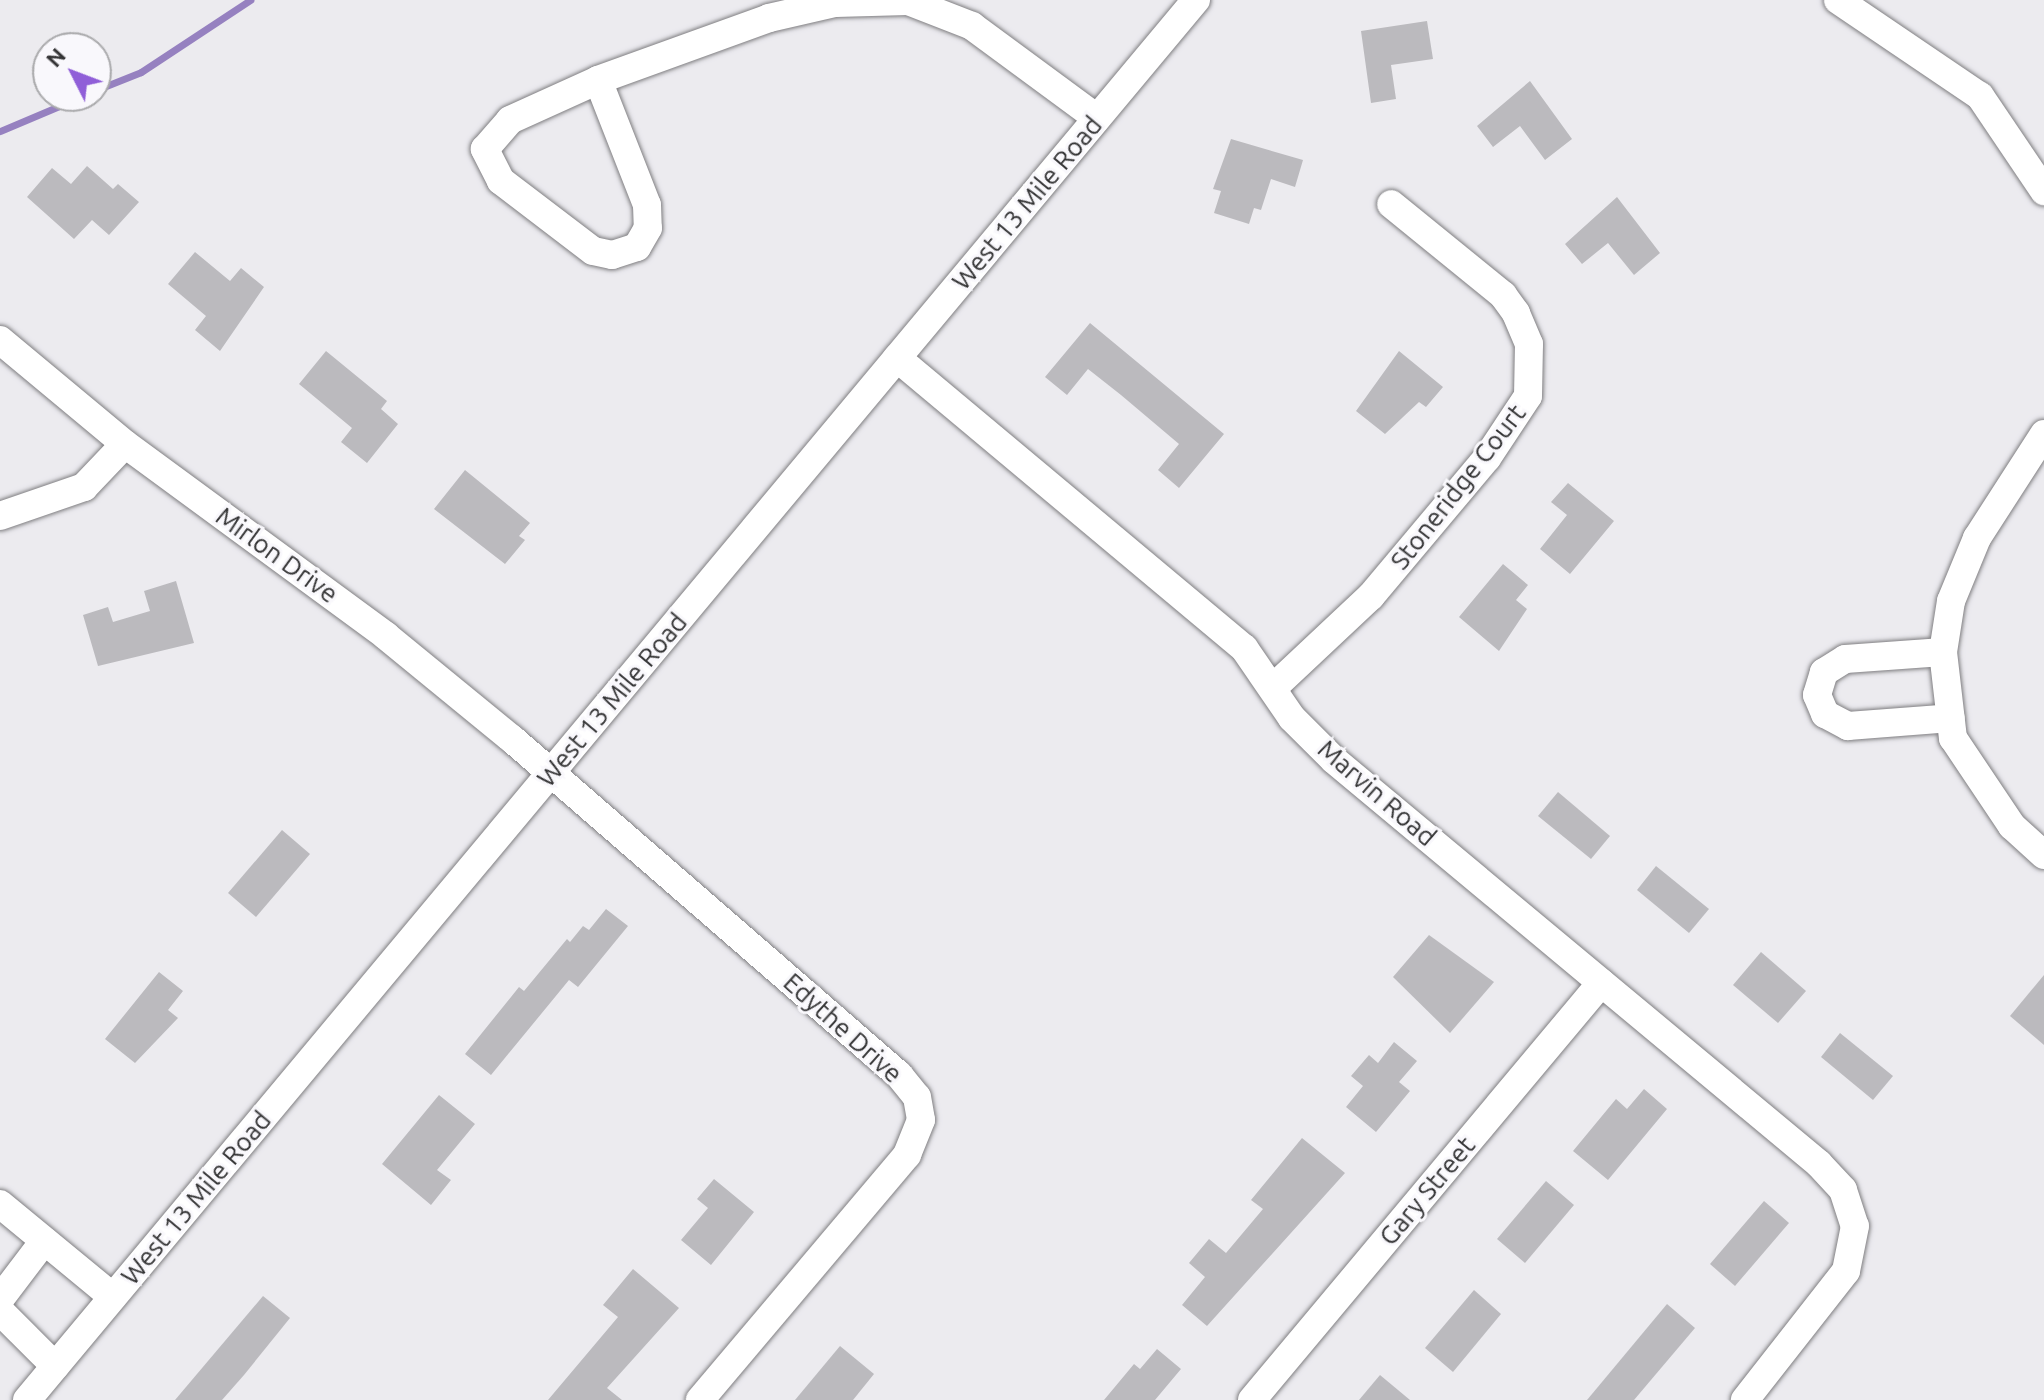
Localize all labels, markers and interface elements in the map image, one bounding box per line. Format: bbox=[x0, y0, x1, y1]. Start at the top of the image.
north arrow bbox=[32, 32, 112, 112]
text: N bbox=[40, 42, 70, 71]
street label: West 13 Mile Road bbox=[945, 110, 1109, 296]
street label: Stoneridge Court bbox=[1384, 398, 1532, 576]
street label: Mirlon Drive bbox=[210, 500, 344, 610]
street label: West 13 Mile Road bbox=[530, 607, 694, 793]
street label: Marvin Road bbox=[1312, 733, 1442, 853]
street label: Edythe Drive bbox=[777, 967, 909, 1089]
street label: West 13 Mile Road bbox=[114, 1105, 278, 1291]
street label: Gary Street bbox=[1373, 1130, 1481, 1252]

